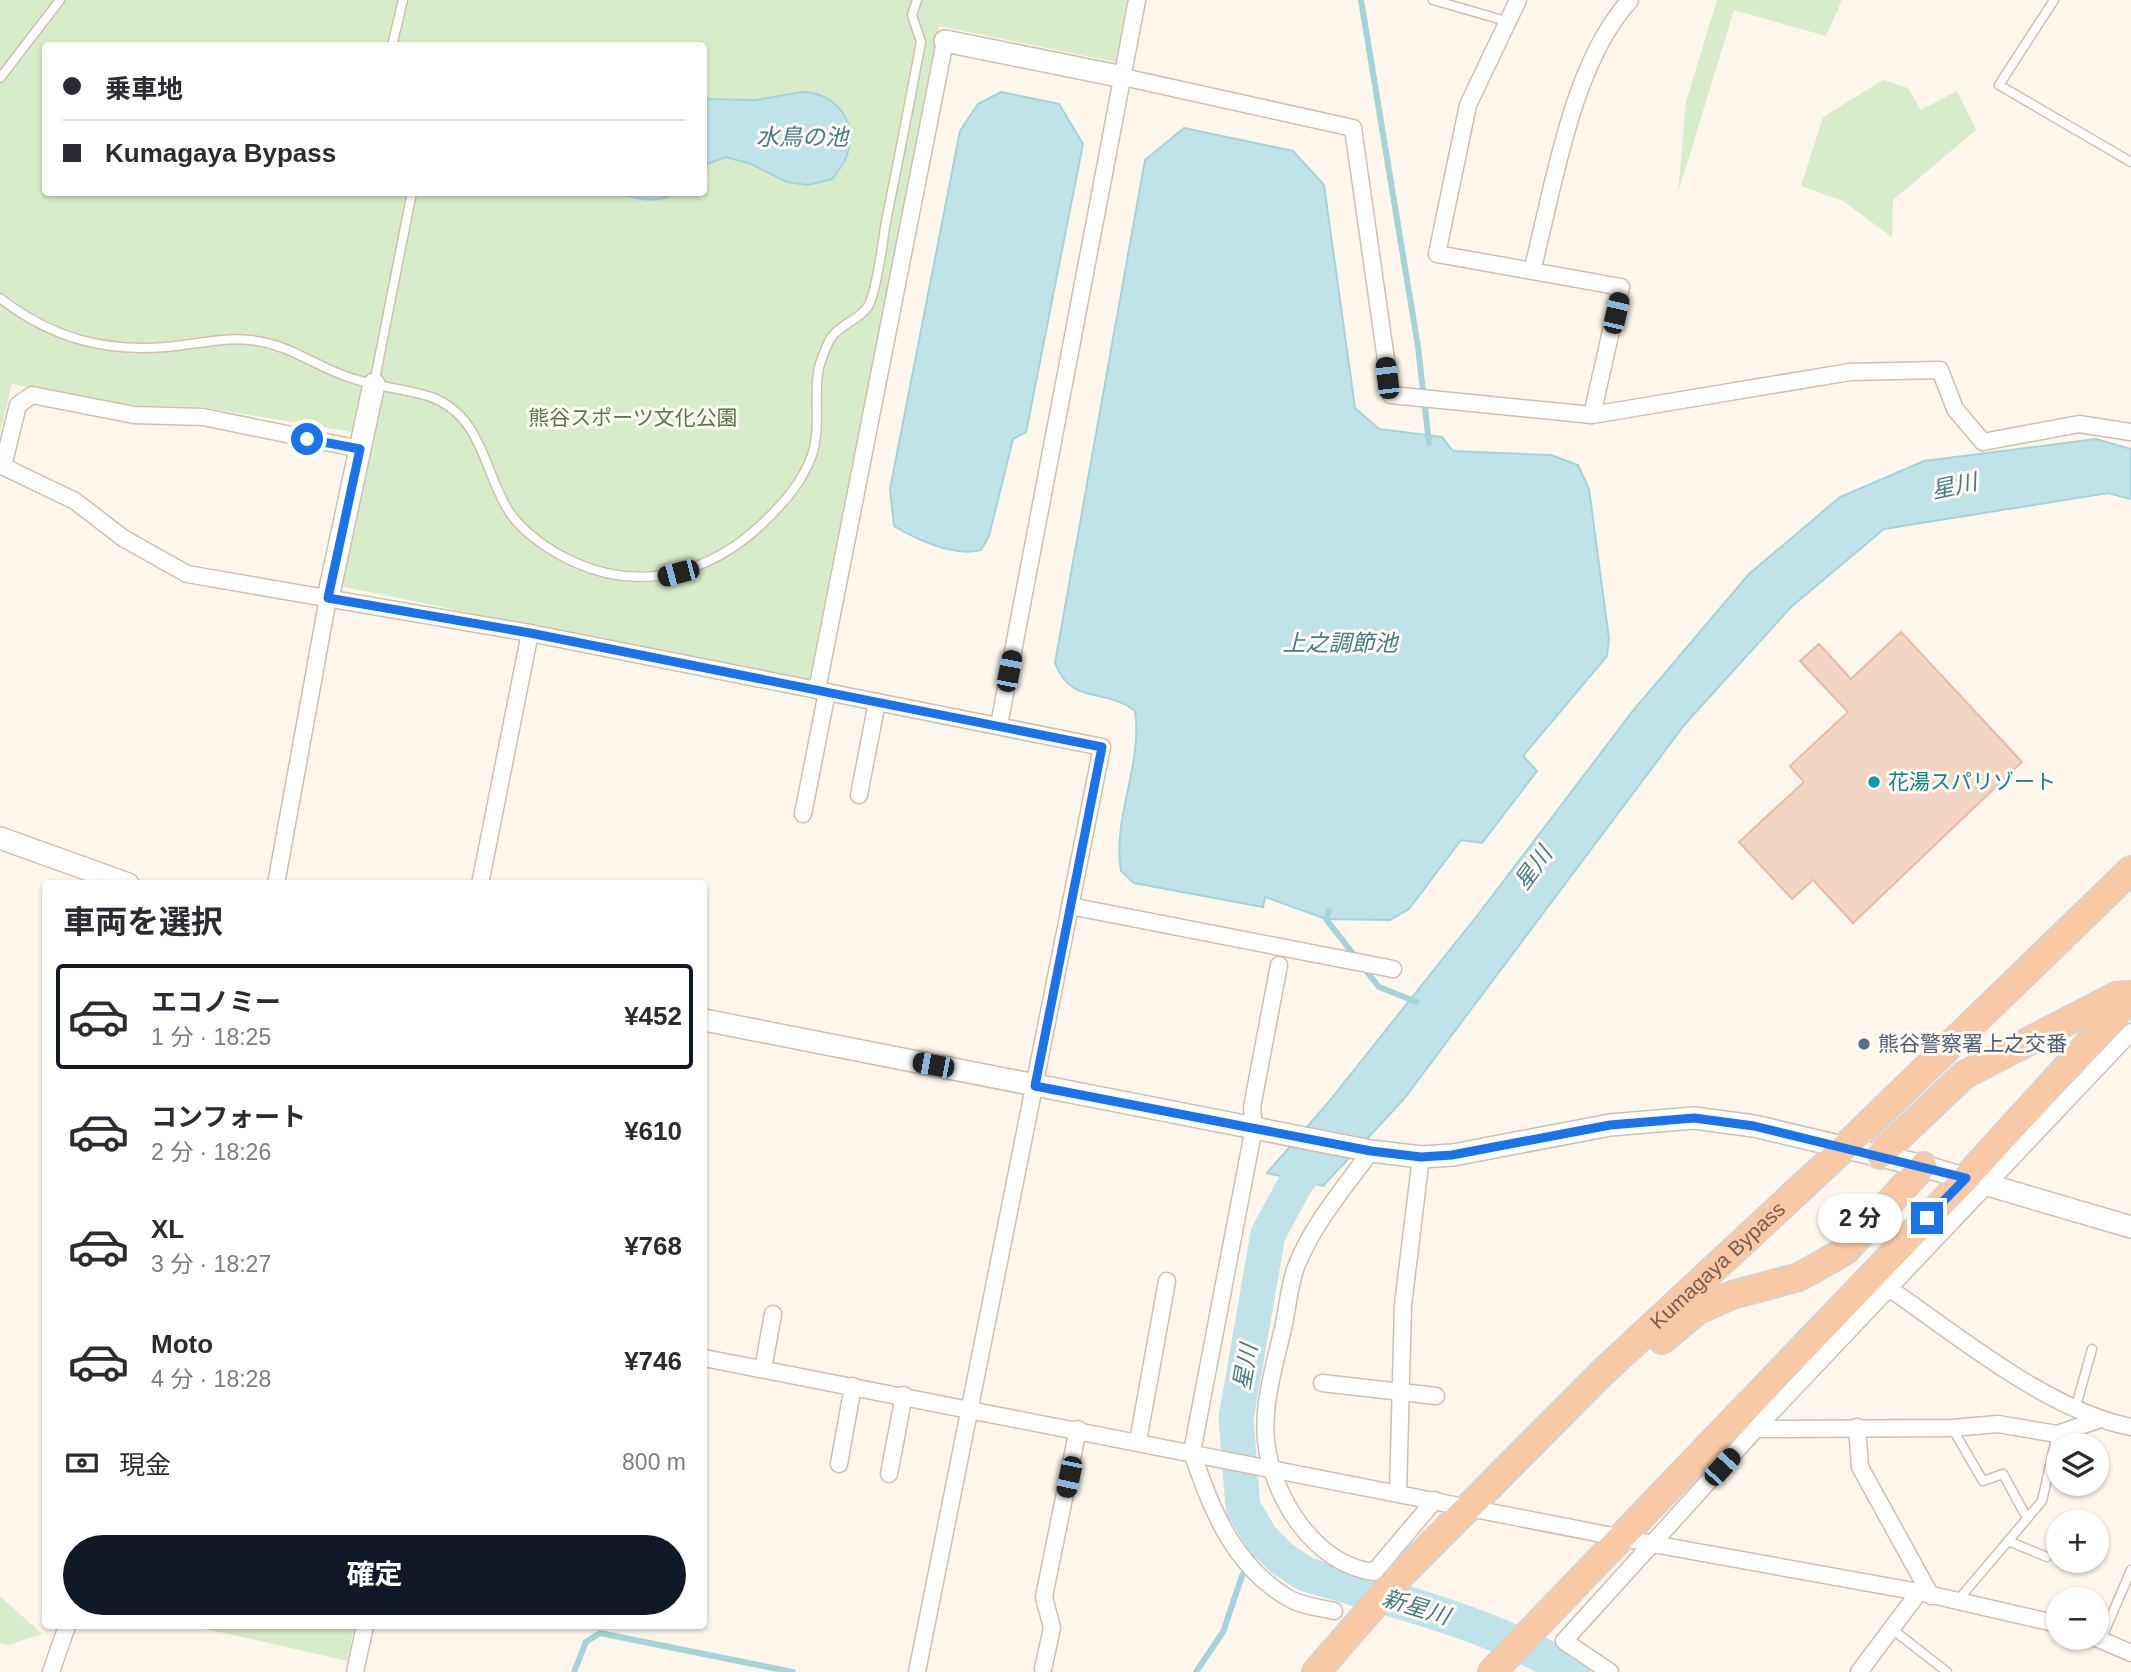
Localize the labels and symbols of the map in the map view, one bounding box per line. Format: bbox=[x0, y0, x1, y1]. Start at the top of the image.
water label: 水鳥の池 bbox=[756, 124, 850, 150]
car bbox=[1602, 290, 1631, 336]
car bbox=[1375, 356, 1400, 400]
park label: 熊谷スポーツ文化公園 bbox=[528, 406, 738, 429]
route start bbox=[291, 423, 323, 455]
water label: 星川 bbox=[1929, 468, 1982, 503]
car bbox=[655, 557, 702, 589]
water label: 上之調節池 bbox=[1283, 630, 1400, 656]
car bbox=[995, 648, 1024, 694]
place label: 花湯スパリゾート bbox=[1888, 770, 2056, 793]
marker: 花湯スパリゾート bbox=[1866, 774, 1882, 790]
water label: 星川 bbox=[1509, 839, 1559, 894]
place label: 熊谷警察署上之交番 bbox=[1878, 1032, 2067, 1055]
marker: 熊谷警察署上之交番 bbox=[1856, 1036, 1872, 1052]
car bbox=[911, 1051, 956, 1079]
callout: 2 分 bbox=[1818, 1194, 1902, 1242]
street label: Kumagaya Bypass bbox=[1645, 1197, 1789, 1333]
route end bbox=[1911, 1202, 1943, 1234]
water label: 星川 bbox=[1228, 1339, 1262, 1392]
car bbox=[1701, 1444, 1744, 1490]
car bbox=[1055, 1454, 1084, 1500]
water label: 新星川 bbox=[1379, 1584, 1456, 1630]

